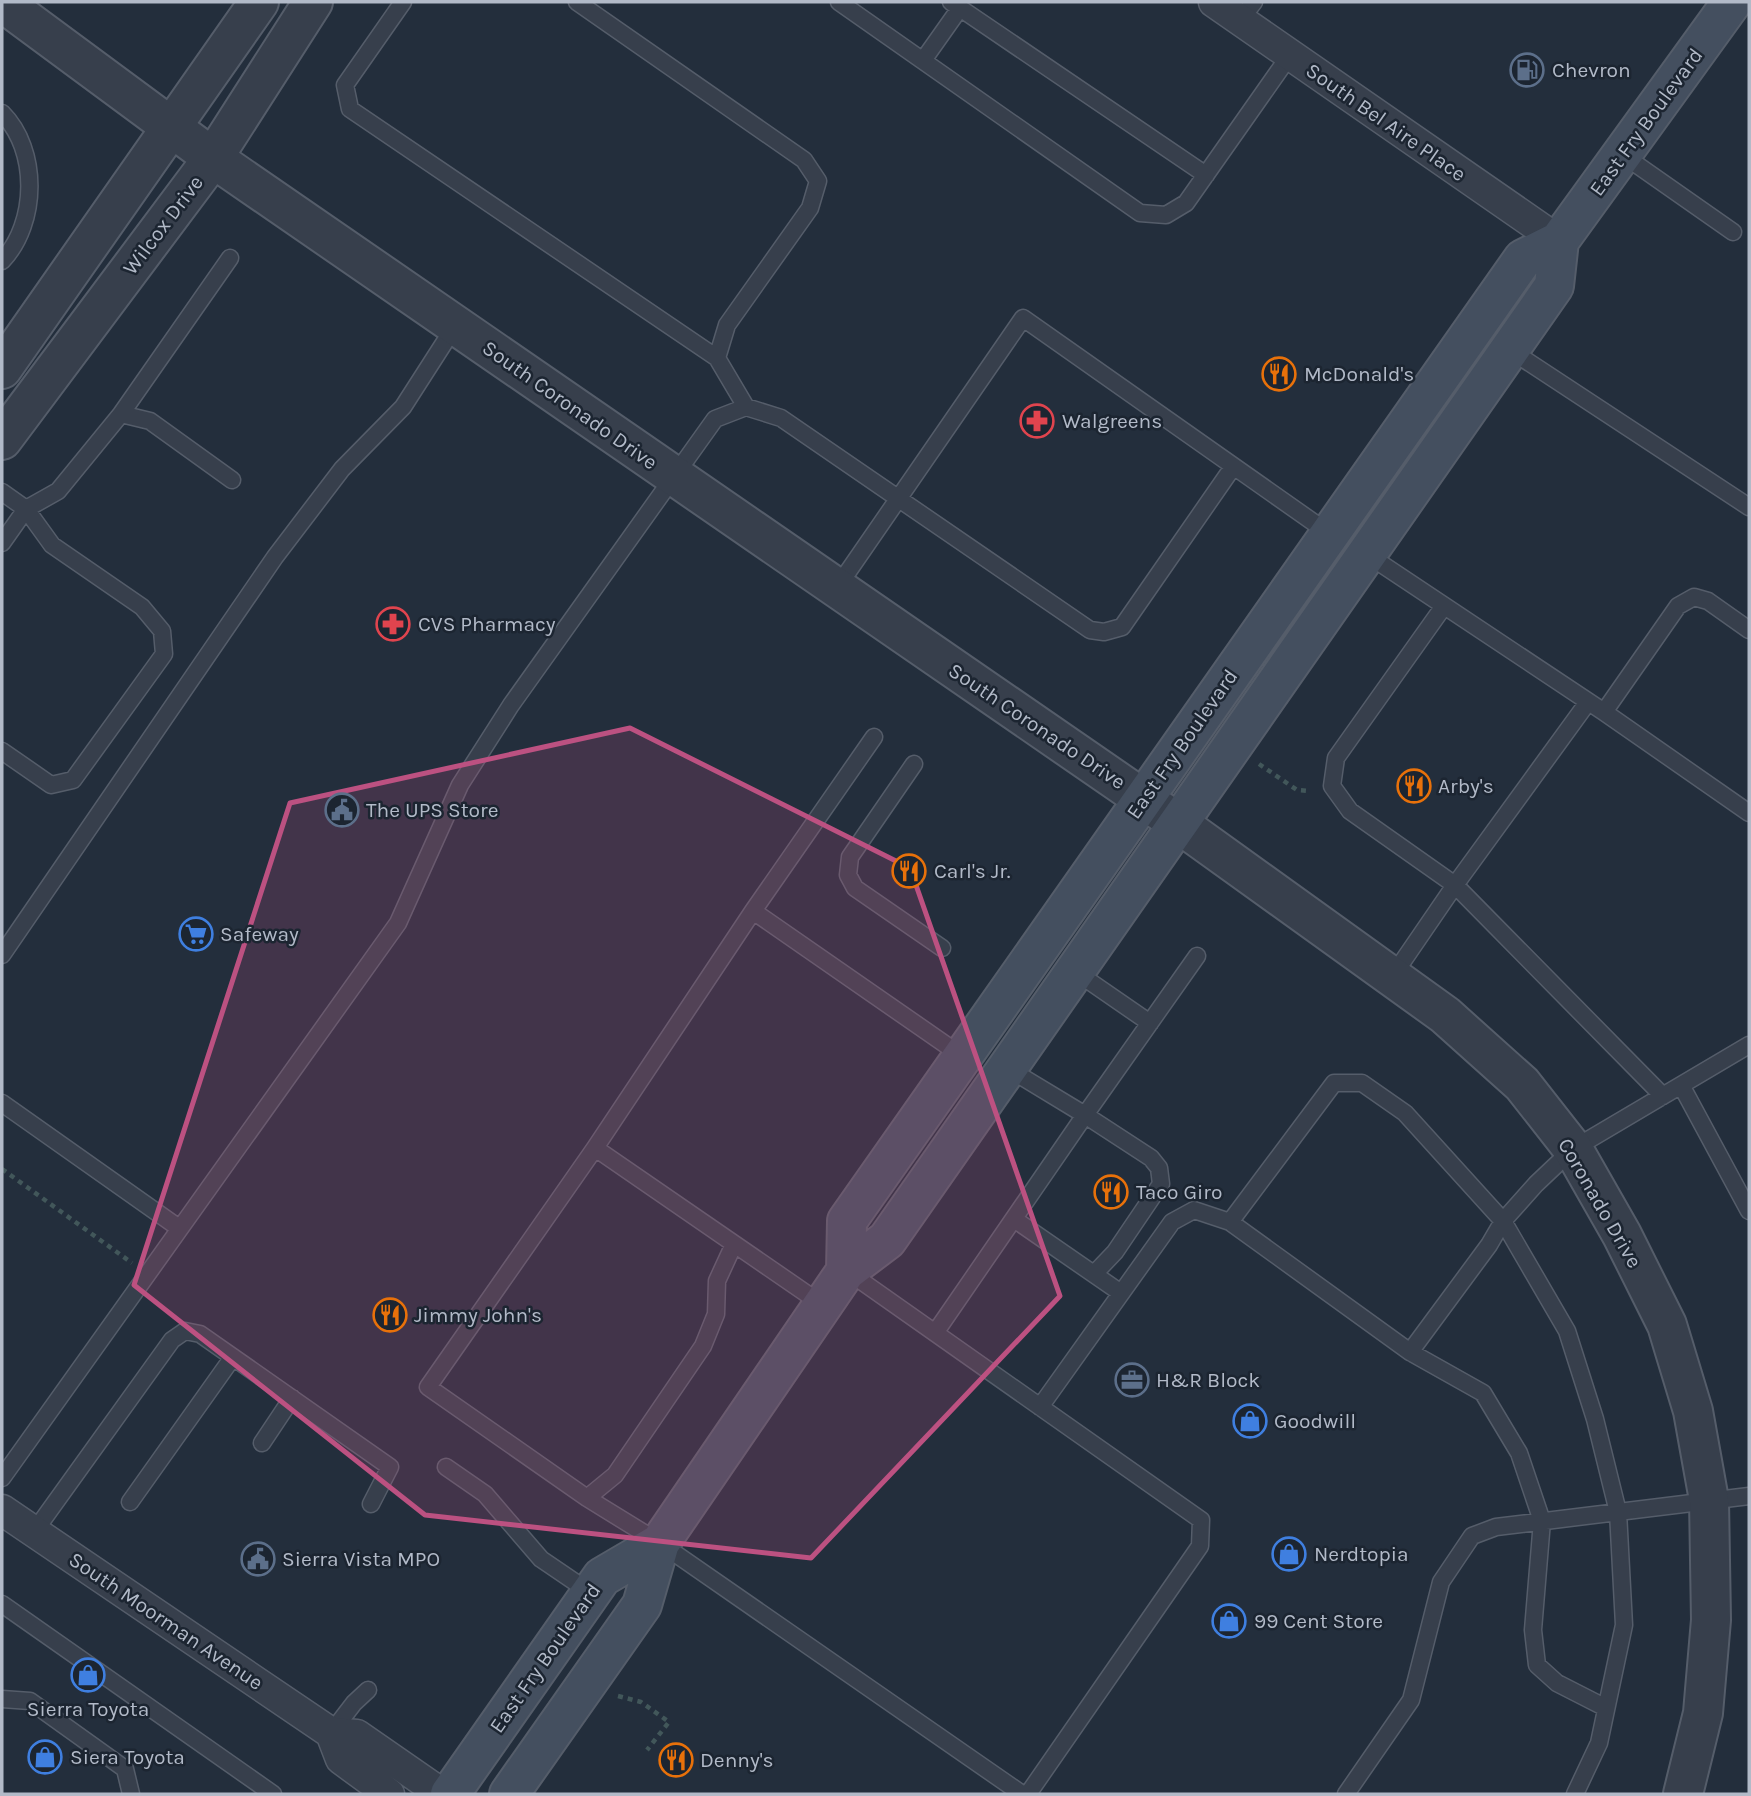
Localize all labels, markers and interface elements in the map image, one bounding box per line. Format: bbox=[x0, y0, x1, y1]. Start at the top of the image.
street label: East Fry Boulevard bbox=[1584, 43, 1708, 201]
fuel station icon: Chevron bbox=[1508, 51, 1546, 89]
street label: South Bel Aire Place bbox=[1301, 58, 1471, 186]
place label: Chevron bbox=[1552, 58, 1631, 82]
street label: Wilcox Drive bbox=[118, 171, 208, 279]
street label: South Coronado Drive bbox=[478, 336, 662, 474]
restaurant icon: McDonald's bbox=[1260, 355, 1298, 393]
place label: McDonald's bbox=[1304, 362, 1414, 386]
pharmacy icon: Walgreens bbox=[1018, 402, 1056, 440]
place label: Walgreens bbox=[1062, 409, 1162, 433]
pharmacy icon: CVS Pharmacy bbox=[374, 605, 412, 643]
place label: CVS Pharmacy bbox=[418, 612, 556, 636]
street label: South Coronado Drive bbox=[944, 658, 1130, 794]
street label: East Fry Boulevard bbox=[1121, 665, 1243, 823]
restaurant icon: Arby's bbox=[1395, 767, 1433, 805]
place label: Arby's bbox=[1438, 774, 1494, 798]
public building icon: The UPS Store bbox=[323, 791, 361, 829]
place label: The UPS Store bbox=[366, 798, 498, 822]
restaurant icon: Carl's Jr. bbox=[890, 852, 928, 890]
place label: Carl's Jr. bbox=[934, 859, 1011, 883]
supermarket icon: Safeway bbox=[177, 915, 215, 953]
place label: Safeway bbox=[220, 922, 299, 946]
street label: Coronado Drive bbox=[1553, 1134, 1647, 1272]
restaurant icon: Taco Giro bbox=[1092, 1173, 1130, 1211]
place label: Taco Giro bbox=[1136, 1180, 1222, 1204]
restaurant icon: Jimmy John's bbox=[371, 1296, 409, 1334]
place label: Jimmy John's bbox=[414, 1303, 542, 1327]
office icon: H&R Block bbox=[1113, 1361, 1151, 1399]
place label: H&R Block bbox=[1156, 1368, 1260, 1392]
shop icon: Goodwill bbox=[1231, 1402, 1269, 1440]
place label: Goodwill bbox=[1274, 1409, 1356, 1433]
shop icon: Nerdtopia bbox=[1270, 1535, 1308, 1573]
public building icon: Sierra Vista MPO bbox=[239, 1540, 277, 1578]
place label: Nerdtopia bbox=[1314, 1542, 1409, 1566]
street label: South Moorman Avenue bbox=[64, 1547, 268, 1695]
place label: Sierra Vista MPO bbox=[282, 1547, 440, 1571]
street label: East Fry Boulevard bbox=[484, 1579, 606, 1737]
shop icon: 99 Cent Store bbox=[1210, 1602, 1248, 1640]
place label: 99 Cent Store bbox=[1254, 1609, 1383, 1633]
shop icon: Sierra Toyota bbox=[69, 1656, 107, 1694]
place label: Sierra Toyota bbox=[27, 1697, 149, 1721]
shop icon: Siera Toyota bbox=[26, 1738, 64, 1776]
restaurant icon: Denny's bbox=[657, 1741, 695, 1779]
place label: Siera Toyota bbox=[70, 1745, 185, 1769]
place label: Denny's bbox=[700, 1748, 774, 1772]

